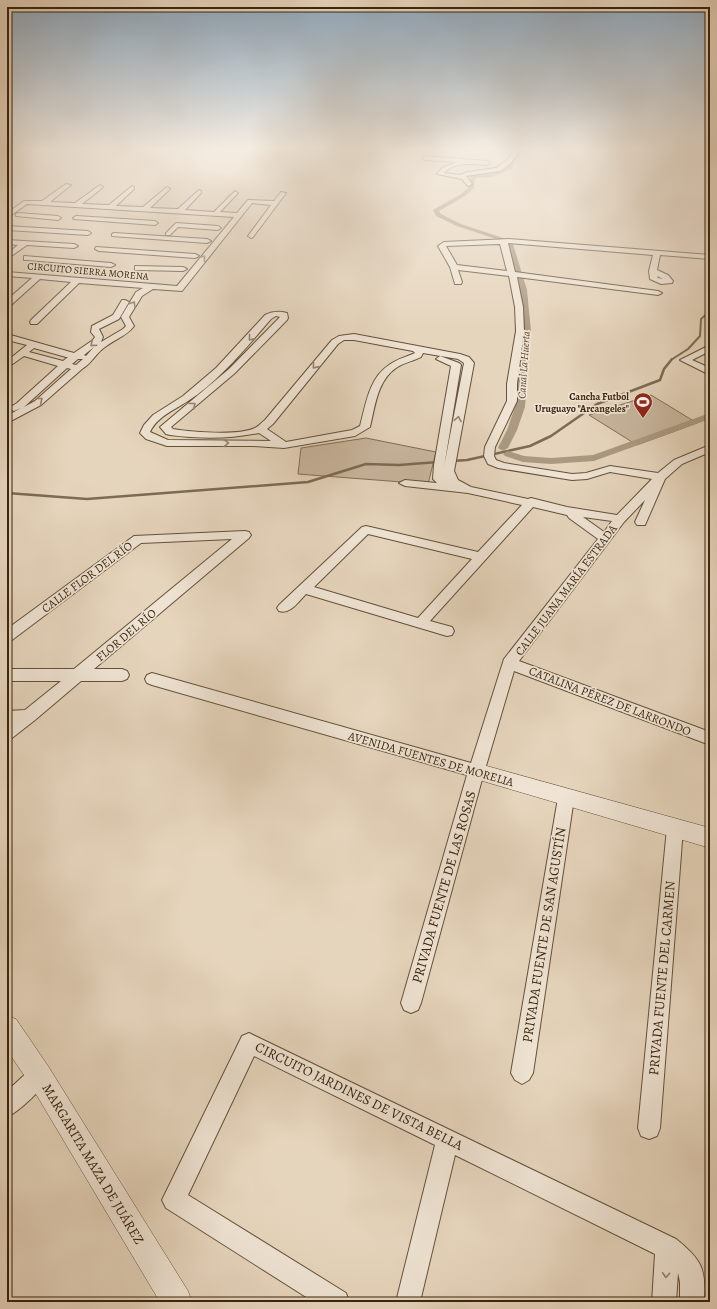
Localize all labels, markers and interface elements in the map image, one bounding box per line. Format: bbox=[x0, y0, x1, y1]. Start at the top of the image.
one-way arrow bbox=[198, 255, 205, 263]
street label: CIRCUITO SIERRA MORENA bbox=[27, 259, 149, 283]
one-way arrow bbox=[129, 301, 136, 308]
water label: Canal La Huerta bbox=[514, 331, 534, 399]
one-way arrow bbox=[249, 333, 256, 340]
one-way arrow bbox=[90, 339, 98, 346]
one-way arrow bbox=[313, 361, 320, 368]
place label: Cancha Futbol Uruguayo "Arcangeles" bbox=[535, 390, 629, 415]
sports icon: Cancha Futbol Uruguayo "Arcangeles" bbox=[632, 391, 654, 419]
one-way arrow bbox=[36, 398, 43, 405]
one-way arrow bbox=[188, 402, 195, 409]
one-way arrow bbox=[454, 416, 462, 422]
one-way arrow bbox=[223, 439, 229, 448]
street label: CALLE JUANA MARÍA ESTRADA bbox=[511, 520, 621, 659]
street label: CALLE FLOR DEL RÍO bbox=[38, 538, 136, 616]
street label: FLOR DEL RÍO bbox=[92, 605, 160, 665]
street label: CATALINA PÉREZ DE LARRONDO bbox=[527, 663, 693, 739]
street label: AVENIDA FUENTES DE MORELIA bbox=[345, 727, 517, 791]
street label: PRIVADA FUENTE DE LAS ROSAS bbox=[407, 789, 481, 985]
street label: PRIVADA FUENTE DE SAN AGUSTÍN bbox=[518, 826, 570, 1044]
street label: PRIVADA FUENTE DEL CARMEN bbox=[644, 880, 680, 1076]
street label: CIRCUITO JARDINES DE VISTA BELLA bbox=[252, 1037, 467, 1155]
street label: MARGARITA MAZA DE JUÁREZ bbox=[37, 1080, 149, 1248]
one-way arrow bbox=[661, 1271, 670, 1278]

